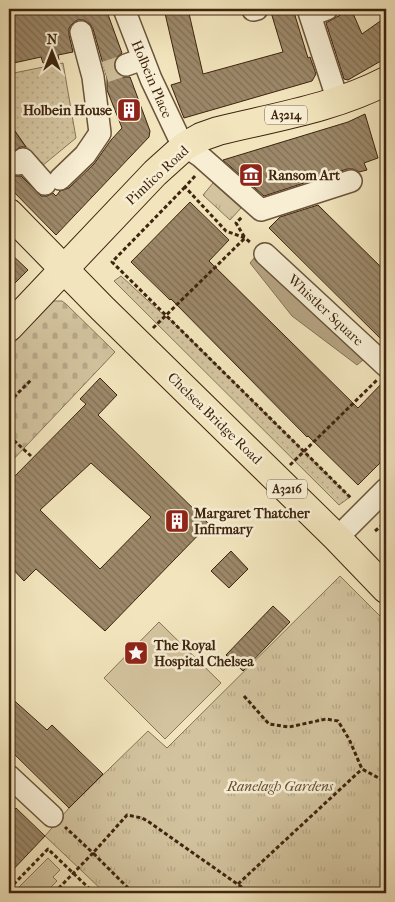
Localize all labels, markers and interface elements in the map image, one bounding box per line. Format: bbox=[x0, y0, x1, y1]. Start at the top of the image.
north arrow bbox=[28, 28, 78, 78]
text: N bbox=[47, 31, 58, 48]
street label: Holbein Place bbox=[127, 38, 176, 121]
building icon: Holbein House bbox=[116, 97, 142, 123]
place label: Holbein House bbox=[23, 102, 112, 119]
road number: A3214 bbox=[265, 106, 307, 124]
street label: Pimlico Road bbox=[122, 142, 193, 209]
museum icon: Ransom Art bbox=[238, 162, 264, 188]
place label: Ransom Art bbox=[268, 167, 341, 184]
street label: Whistler Square bbox=[284, 270, 367, 350]
street label: Chelsea Bridge Road bbox=[164, 369, 266, 468]
road number: A3216 bbox=[267, 479, 307, 498]
place label: Margaret Thatcher Infirmary bbox=[193, 505, 311, 538]
building icon: Margaret Thatcher Infirmary bbox=[164, 508, 190, 534]
place label: The Royal Hospital Chelsea bbox=[153, 637, 254, 670]
place icon: The Royal Hospital Chelsea bbox=[123, 640, 149, 666]
park label: Ranelagh Gardens bbox=[226, 778, 334, 795]

